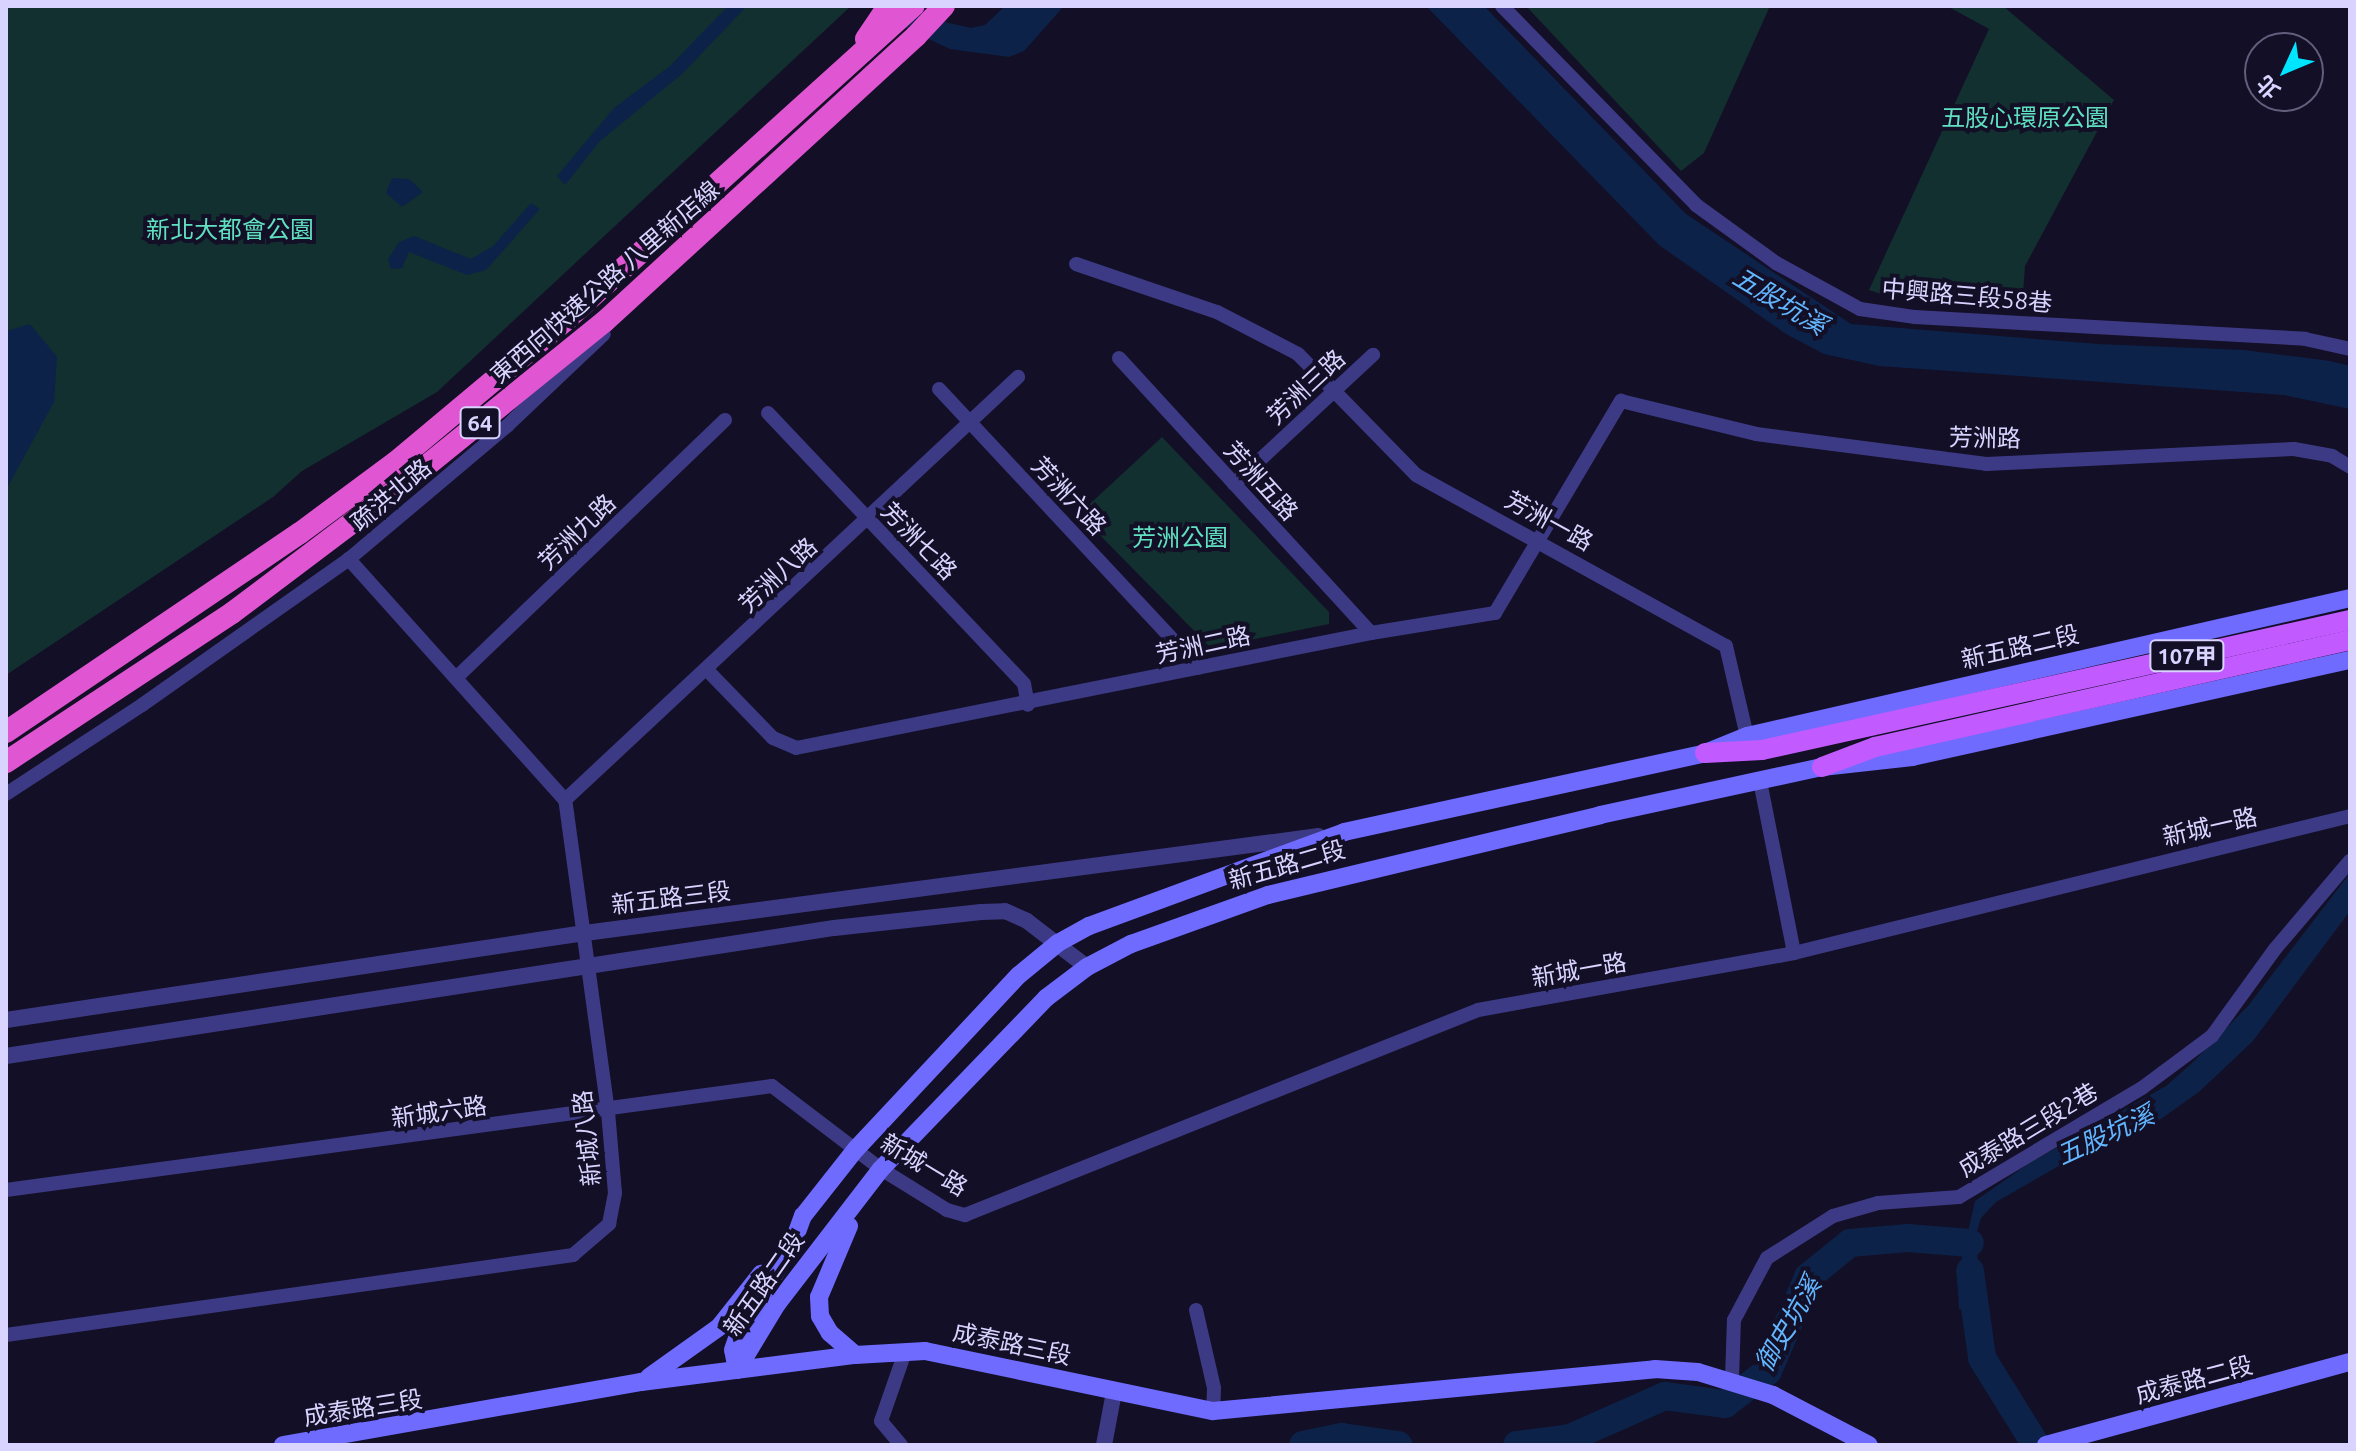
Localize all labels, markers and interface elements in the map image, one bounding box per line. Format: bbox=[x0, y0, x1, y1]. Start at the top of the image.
north arrow bbox=[2244, 32, 2324, 112]
text: 北 bbox=[2251, 71, 2284, 104]
park label: 五股心環原公園 bbox=[1941, 104, 2109, 132]
street label: 東西向快速公路 八里新店線 bbox=[485, 175, 725, 389]
park label: 新北大都會公園 bbox=[146, 216, 314, 244]
water label: 五股坑溪 bbox=[1727, 261, 1833, 341]
street label: 中興路三段58巷 bbox=[1881, 274, 2053, 318]
street label: 芳洲三路 bbox=[1261, 344, 1351, 430]
road number: 64 bbox=[458, 405, 502, 441]
street label: 芳洲路 bbox=[1949, 423, 2021, 453]
street label: 芳洲五路 bbox=[1218, 436, 1304, 526]
street label: 芳洲六路 bbox=[1026, 451, 1112, 541]
street label: 疏洪北路 bbox=[345, 453, 437, 537]
street label: 芳洲一路 bbox=[1500, 485, 1598, 557]
street label: 芳洲九路 bbox=[532, 488, 622, 576]
street label: 芳洲七路 bbox=[875, 496, 963, 586]
park label: 芳洲公園 bbox=[1132, 524, 1228, 552]
street label: 芳洲八路 bbox=[733, 532, 823, 618]
street label: 新五路二段 bbox=[1958, 619, 2082, 675]
street label: 芳洲二路 bbox=[1153, 621, 1253, 669]
road number: 107甲 bbox=[2149, 638, 2225, 674]
street label: 新城一路 bbox=[2160, 802, 2260, 852]
street label: 新五路二段 bbox=[1225, 835, 1349, 895]
street label: 新五路三段 bbox=[610, 876, 732, 920]
street label: 新城一路 bbox=[1529, 947, 1629, 993]
street label: 成泰路三段2巷 bbox=[1953, 1077, 2103, 1183]
street label: 新城八路 bbox=[568, 1089, 606, 1187]
street label: 新城六路 bbox=[389, 1091, 489, 1133]
water label: 五股坑溪 bbox=[2051, 1099, 2159, 1171]
street label: 新城一路 bbox=[875, 1128, 973, 1202]
street label: 新五路二段 bbox=[718, 1227, 810, 1341]
water label: 御史坑溪 bbox=[1748, 1271, 1828, 1377]
street label: 成泰路三段 bbox=[950, 1317, 1074, 1371]
street label: 成泰路二段 bbox=[2132, 1351, 2256, 1409]
street label: 成泰路三段 bbox=[301, 1384, 425, 1432]

